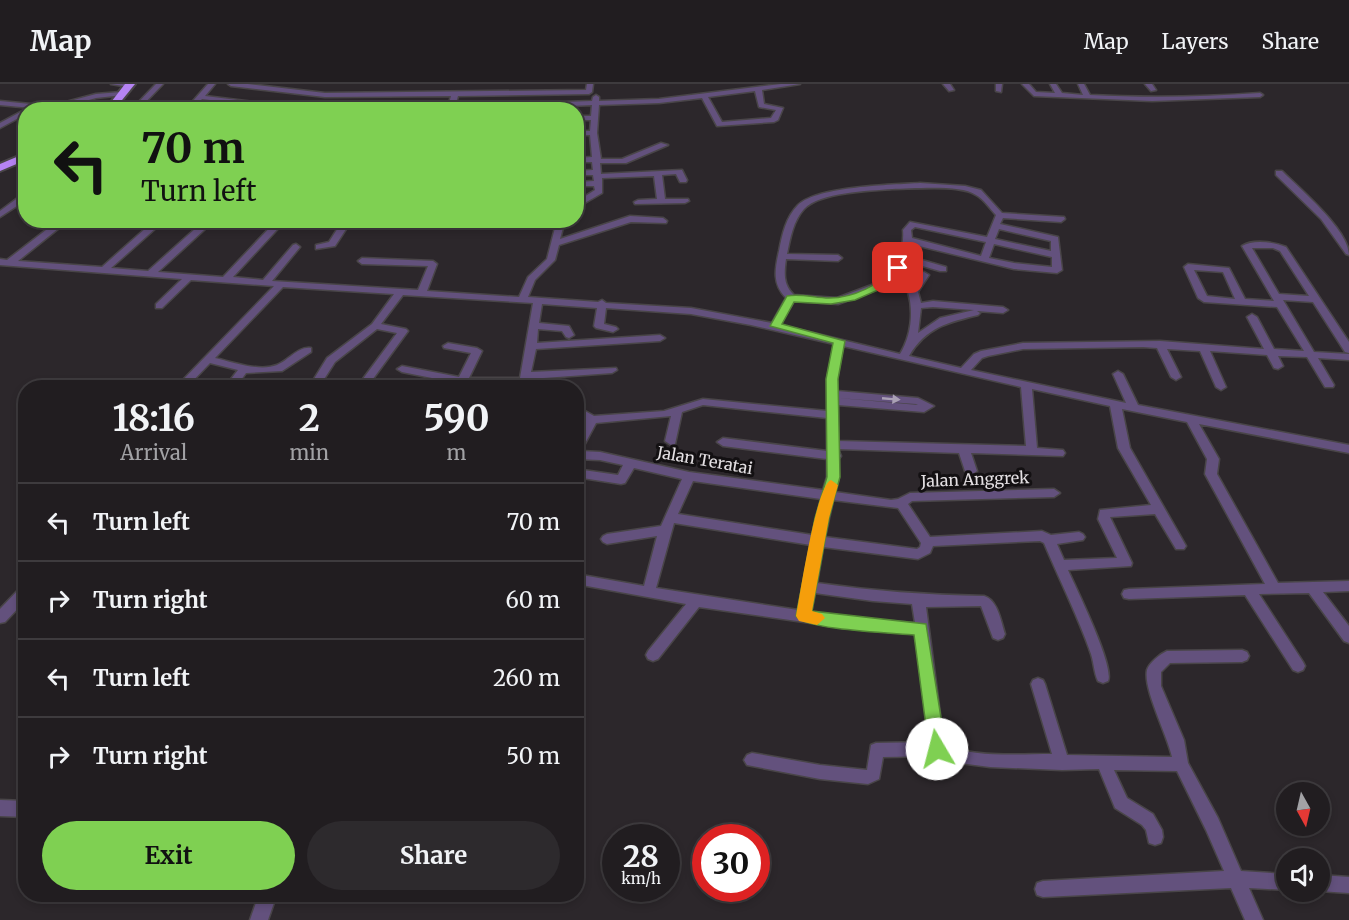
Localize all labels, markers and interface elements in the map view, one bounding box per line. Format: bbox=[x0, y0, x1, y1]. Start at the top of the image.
text: Map bbox=[30, 23, 92, 59]
text: Map bbox=[1084, 28, 1129, 55]
text: Layers bbox=[1162, 28, 1229, 55]
text: Share bbox=[1262, 28, 1319, 55]
text: 70 m bbox=[141, 122, 245, 174]
icon: left bbox=[42, 126, 120, 204]
text: Turn left bbox=[141, 174, 256, 208]
pin bbox=[872, 242, 923, 293]
icon: arrive bbox=[881, 251, 914, 284]
one-way arrow bbox=[881, 394, 900, 404]
text: 18:16 bbox=[112, 396, 195, 441]
text: 2 bbox=[299, 396, 320, 441]
text: 590 bbox=[423, 396, 490, 441]
text: Arrival bbox=[120, 440, 187, 465]
text: min bbox=[289, 440, 329, 465]
text: m bbox=[447, 440, 466, 465]
street label: Jalan Teratai bbox=[655, 442, 754, 478]
street label: Jalan Anggrek bbox=[919, 467, 1030, 491]
icon: left bbox=[42, 506, 75, 539]
text: Turn left bbox=[93, 508, 190, 536]
text: 70 m bbox=[507, 508, 560, 536]
icon: right bbox=[42, 584, 75, 617]
text: Turn right bbox=[93, 586, 207, 614]
text: 60 m bbox=[506, 586, 560, 614]
icon: left bbox=[42, 662, 75, 695]
text: Turn left bbox=[93, 664, 190, 692]
text: 260 m bbox=[493, 664, 560, 692]
position arrow bbox=[905, 717, 969, 781]
icon: right bbox=[42, 740, 75, 773]
text: Turn right bbox=[93, 742, 207, 770]
text: 50 m bbox=[506, 742, 560, 770]
north arrow bbox=[1276, 782, 1330, 836]
map controls bbox=[1276, 782, 1330, 902]
button: Exit bbox=[42, 821, 295, 890]
button: Share bbox=[307, 821, 560, 890]
speed limit sign: 30 bbox=[692, 824, 770, 902]
text: 28 bbox=[623, 837, 659, 875]
button: sound bbox=[1276, 848, 1330, 902]
text: km/h bbox=[621, 869, 661, 888]

